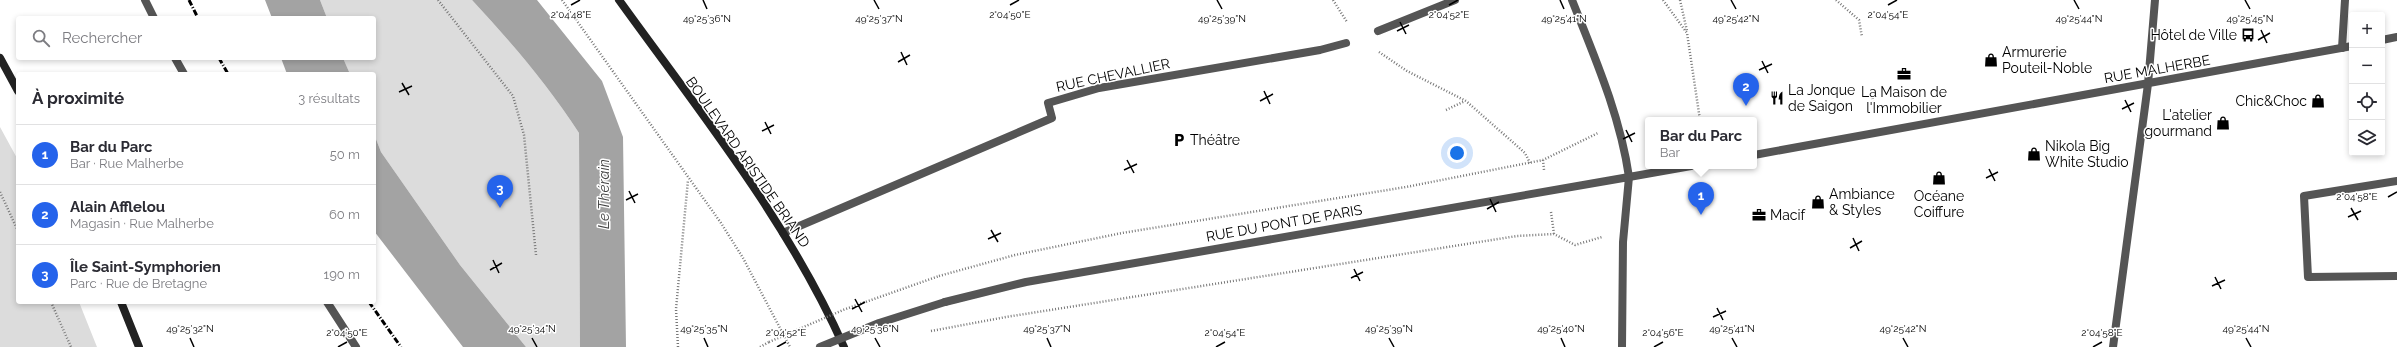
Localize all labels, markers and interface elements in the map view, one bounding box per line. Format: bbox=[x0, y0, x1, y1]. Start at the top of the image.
text: 2°04'48"E bbox=[551, 9, 591, 20]
text: 2°04'50"E bbox=[989, 9, 1031, 20]
text: 2°04'52"E bbox=[1429, 9, 1469, 20]
text: 2°04'54"E bbox=[1868, 9, 1908, 20]
map controls bbox=[2349, 12, 2385, 156]
button: + bbox=[2349, 12, 2385, 48]
text: 49°25'36"N bbox=[683, 13, 731, 24]
text: 49°25'37"N bbox=[855, 13, 903, 24]
text: 49°25'39"N bbox=[1198, 13, 1246, 24]
text: 49°25'41"N bbox=[1541, 13, 1587, 24]
text: 49°25'42"N bbox=[1713, 13, 1759, 24]
text: 49°25'44"N bbox=[2055, 13, 2103, 24]
text: 49°25'45"N bbox=[2226, 13, 2274, 24]
search box bbox=[16, 16, 376, 60]
icon: search bbox=[30, 27, 52, 49]
place label: Hôtel de Ville bbox=[2150, 27, 2237, 43]
bus stop icon: Hôtel de Ville bbox=[2240, 27, 2256, 43]
text: Rechercher bbox=[62, 29, 142, 47]
place label: Armurerie Pouteil-Noble bbox=[2002, 44, 2092, 76]
button: − bbox=[2349, 48, 2385, 84]
shop icon: Armurerie Pouteil-Noble bbox=[1983, 52, 1999, 68]
street label: RUE MALHERBE bbox=[2103, 52, 2211, 86]
street label: RUE CHEVALLIER bbox=[1055, 55, 1171, 95]
office icon: La Maison de l'Immobilier bbox=[1896, 66, 1912, 82]
pin: 2 bbox=[1733, 73, 1759, 106]
street label: BOULEVARD ARISTIDE BRIAND bbox=[683, 74, 813, 250]
place label: La Jonque de Saigon bbox=[1788, 82, 1855, 114]
place label: La Maison de l'Immobilier bbox=[1861, 84, 1947, 116]
button: locate bbox=[2349, 84, 2385, 120]
text: À proximité bbox=[32, 88, 124, 108]
restaurant icon: La Jonque de Saigon bbox=[1769, 90, 1785, 106]
text: 3 résultats bbox=[298, 91, 360, 106]
place label: Chic&Choc bbox=[2235, 93, 2307, 109]
shop icon: Chic&Choc bbox=[2310, 93, 2326, 109]
place label: L'atelier gourmand bbox=[2144, 107, 2212, 139]
shop icon: L'atelier gourmand bbox=[2215, 115, 2231, 131]
popup bbox=[1645, 117, 1757, 169]
button: layers bbox=[2349, 120, 2385, 156]
text: Bar du Parc bbox=[1660, 127, 1742, 145]
parking icon: Théâtre bbox=[1171, 132, 1187, 148]
place label: Théâtre bbox=[1190, 132, 1240, 148]
text: Bar du Parc bbox=[70, 138, 152, 156]
place label: Nikola Big White Studio bbox=[2045, 138, 2129, 170]
your location bbox=[1447, 143, 1467, 163]
text: Bar bbox=[1660, 145, 1680, 160]
shop icon: Nikola Big White Studio bbox=[2026, 146, 2042, 162]
text: 1 bbox=[42, 147, 48, 162]
text: 50 m bbox=[330, 147, 360, 162]
text: Bar · Rue Malherbe bbox=[70, 156, 184, 171]
water label: Le Thérain bbox=[595, 159, 613, 229]
shop icon: Océane Coiffure bbox=[1931, 170, 1947, 186]
pin: 3 bbox=[487, 175, 513, 208]
pin: 1 bbox=[1688, 182, 1714, 215]
place label: Ambiance & Styles bbox=[1829, 186, 1895, 218]
place label: Océane Coiffure bbox=[1914, 188, 1964, 220]
text: 2°04'58"E bbox=[2336, 191, 2378, 202]
shop icon: Ambiance & Styles bbox=[1810, 194, 1826, 210]
text: Alain Afflelou bbox=[70, 198, 165, 216]
street label: RUE DU PONT DE PARIS bbox=[1205, 201, 1364, 245]
text: 2 bbox=[41, 207, 49, 222]
text: 60 m bbox=[329, 207, 360, 222]
office icon: Macif bbox=[1751, 207, 1767, 223]
place label: Macif bbox=[1770, 207, 1807, 223]
text: Magasin · Rue Malherbe bbox=[70, 216, 214, 231]
text: Île Saint-Symphorien bbox=[70, 258, 221, 276]
text: 3 bbox=[41, 267, 49, 282]
text: 190 m bbox=[324, 267, 360, 282]
text: Parc · Rue de Bretagne bbox=[70, 276, 207, 291]
text: 49°25'32"N bbox=[166, 323, 214, 334]
text: 49°25'34"N bbox=[508, 323, 556, 334]
text: 49°25'35"N bbox=[680, 323, 728, 334]
text: 49°25'36"N bbox=[851, 323, 899, 334]
text: 49°25'37"N bbox=[1023, 323, 1071, 334]
text: 49°25'39"N bbox=[1365, 323, 1413, 334]
text: 49°25'40"N bbox=[1537, 323, 1585, 334]
text: 49°25'41"N bbox=[1709, 323, 1755, 334]
text: 49°25'42"N bbox=[1880, 323, 1926, 334]
text: 49°25'44"N bbox=[2222, 323, 2270, 334]
text: 2°04'50"E bbox=[326, 327, 368, 338]
text: 2°04'52"E bbox=[766, 327, 806, 338]
text: 2°04'54"E bbox=[1205, 327, 1245, 338]
text: 2°04'56"E bbox=[1642, 327, 1684, 338]
text: 2°04'58"E bbox=[2081, 327, 2123, 338]

